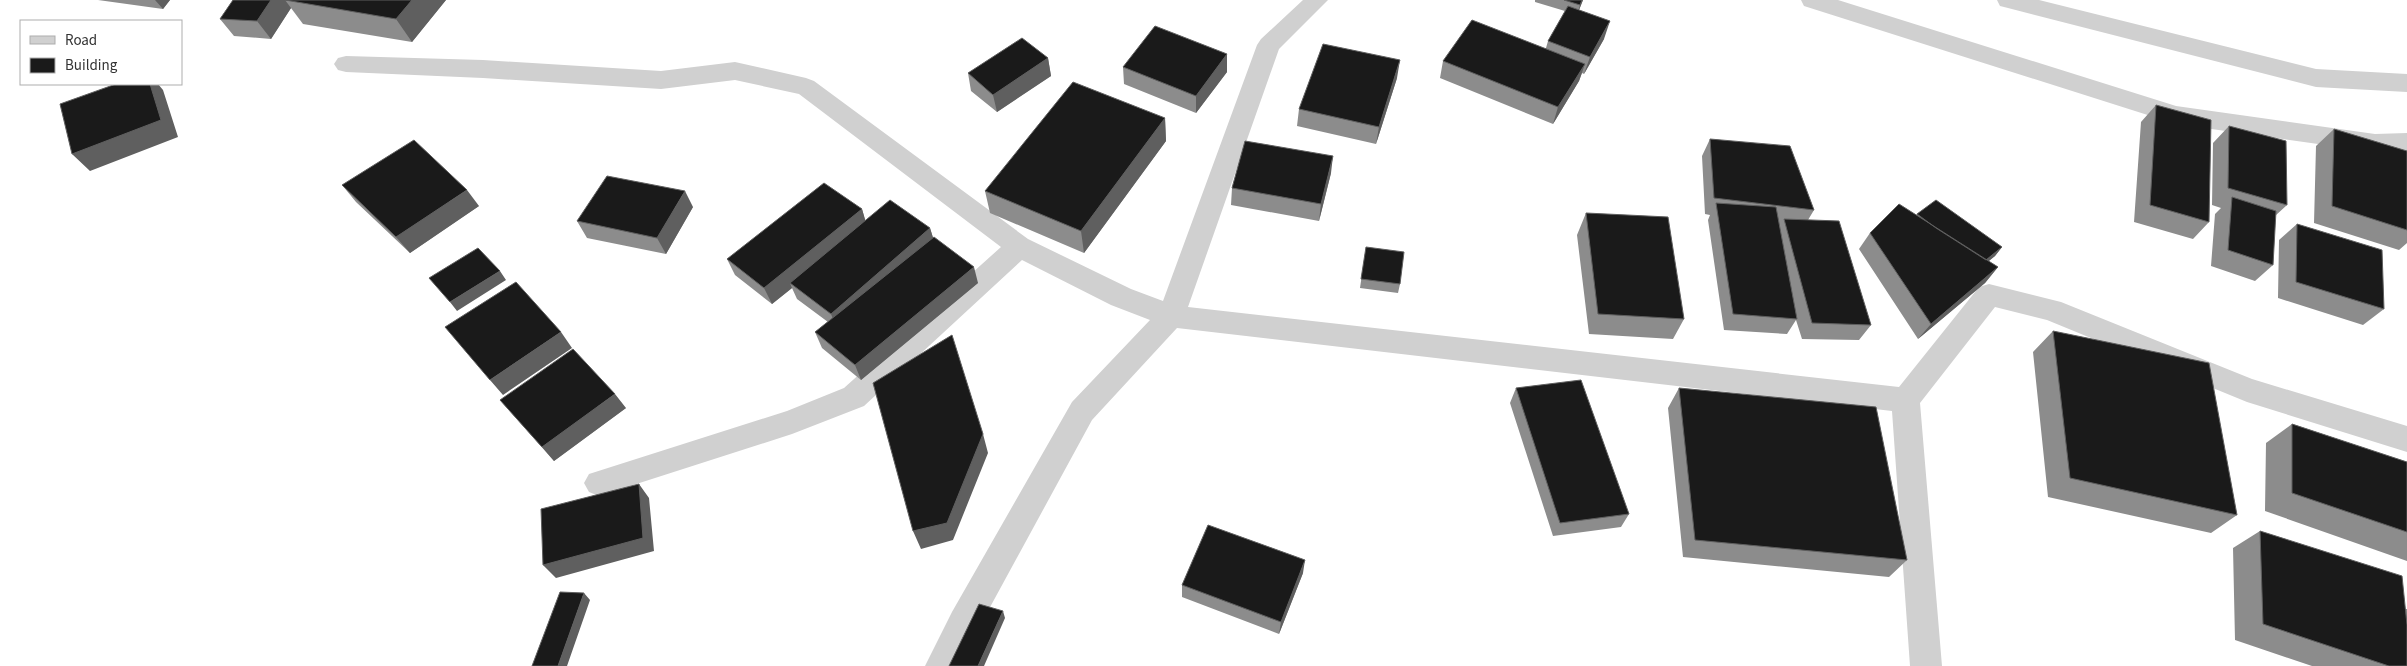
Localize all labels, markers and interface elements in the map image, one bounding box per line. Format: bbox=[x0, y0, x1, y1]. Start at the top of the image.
legend bbox=[20, 20, 182, 85]
text: Road bbox=[65, 30, 97, 51]
text: Building bbox=[65, 55, 118, 76]

